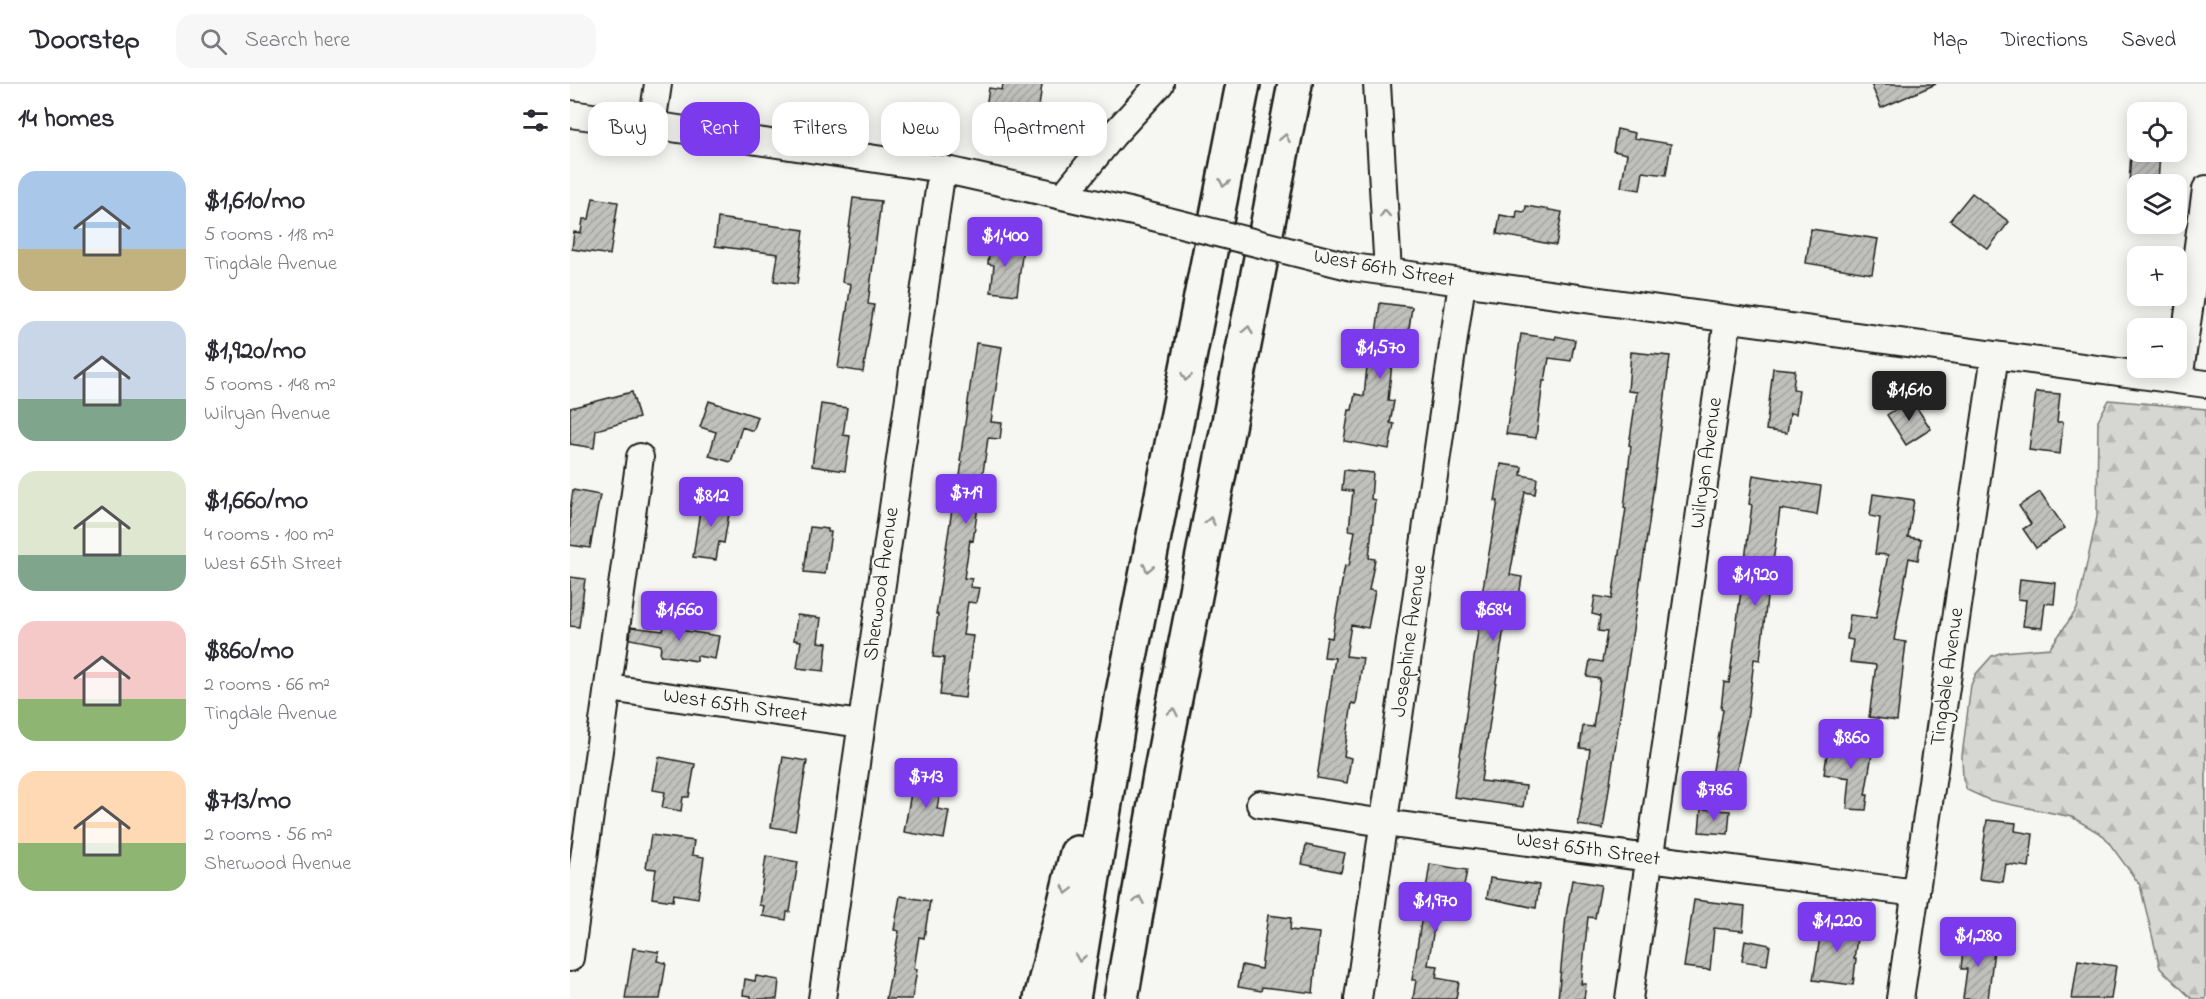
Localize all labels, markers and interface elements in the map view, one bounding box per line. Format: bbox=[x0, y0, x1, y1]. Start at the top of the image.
search box bbox=[176, 14, 596, 68]
text: Doorstep bbox=[30, 21, 140, 62]
icon: search bbox=[197, 25, 230, 58]
text: Search here bbox=[245, 25, 350, 57]
text: Map bbox=[1932, 26, 1968, 56]
text: Directions bbox=[2001, 26, 2088, 56]
text: Saved bbox=[2121, 26, 2176, 56]
text: 14 homes bbox=[18, 101, 114, 139]
chip: Buy bbox=[588, 102, 668, 156]
chip: Rent bbox=[680, 102, 760, 156]
chip: Filters bbox=[772, 102, 869, 156]
chip: New bbox=[881, 102, 960, 156]
chip: Apartment bbox=[972, 102, 1107, 156]
map controls bbox=[2127, 102, 2187, 378]
button: locate bbox=[2127, 102, 2187, 162]
icon: filters bbox=[519, 104, 552, 137]
one-way arrow bbox=[1278, 134, 1291, 144]
button: layers bbox=[2127, 174, 2187, 234]
one-way arrow bbox=[1218, 177, 1231, 187]
text: $1,610/mo bbox=[204, 183, 305, 221]
icon: home bbox=[66, 195, 138, 267]
one-way arrow bbox=[1378, 209, 1391, 218]
pin: $1,400 bbox=[956, 217, 1054, 268]
text: 5 rooms · 118 m² bbox=[204, 221, 334, 250]
text: $1,400 bbox=[981, 222, 1029, 251]
street label: West 66th Street bbox=[1311, 242, 1457, 296]
button: + bbox=[2127, 246, 2187, 306]
text: Tingdale Avenue bbox=[204, 250, 337, 279]
button: − bbox=[2127, 318, 2187, 378]
one-way arrow bbox=[1241, 325, 1254, 335]
pin: $1,570 bbox=[1331, 329, 1429, 380]
text: $1,920/mo bbox=[204, 333, 306, 371]
text: $1,570 bbox=[1355, 334, 1405, 363]
icon: home bbox=[66, 345, 138, 417]
text: 5 rooms · 148 m² bbox=[204, 371, 336, 400]
one-way arrow bbox=[1180, 371, 1193, 381]
pin: $1,610 bbox=[1860, 371, 1958, 422]
text: $1,610 bbox=[1886, 376, 1932, 405]
street label: Wilryan Avenue bbox=[1683, 395, 1733, 531]
text: Wilryan Avenue bbox=[204, 400, 330, 429]
pin: $719 bbox=[930, 474, 1002, 525]
pin: $812 bbox=[675, 477, 747, 528]
text: $719 bbox=[950, 479, 982, 508]
text: $812 bbox=[693, 482, 729, 511]
text: $1,660/mo bbox=[204, 483, 308, 521]
icon: home bbox=[66, 495, 138, 567]
street label: Sherwood Avenue bbox=[856, 505, 908, 663]
one-way arrow bbox=[1203, 516, 1216, 526]
text: 4 rooms · 100 m² bbox=[204, 521, 334, 550]
text: West 65th Street bbox=[204, 550, 342, 579]
pin: $1,920 bbox=[1706, 556, 1804, 607]
text: $1,920 bbox=[1732, 561, 1778, 590]
street label: Josephine Avenue bbox=[1384, 562, 1436, 719]
one-way arrow bbox=[1142, 563, 1155, 573]
pin: $1,660 bbox=[630, 591, 728, 642]
pin: $684 bbox=[1457, 591, 1529, 642]
text: $1,660 bbox=[655, 596, 703, 625]
text: $684 bbox=[1475, 596, 1511, 625]
street label: Tingdale Avenue bbox=[1923, 605, 1975, 749]
text: $860/mo bbox=[204, 633, 294, 671]
icon: home bbox=[66, 645, 138, 717]
text: 2 rooms · 66 m² bbox=[204, 671, 330, 700]
street label: West 65th Street bbox=[661, 681, 809, 731]
text: Tingdale Avenue bbox=[204, 700, 337, 729]
one-way arrow bbox=[1166, 708, 1179, 718]
pin: $860 bbox=[1815, 719, 1887, 770]
text: $860 bbox=[1832, 724, 1870, 753]
pin: $713 bbox=[890, 758, 962, 809]
text: $713 bbox=[909, 763, 943, 792]
pin: $786 bbox=[1678, 771, 1750, 822]
text: $786 bbox=[1696, 776, 1732, 805]
text: $713/mo bbox=[204, 783, 291, 821]
icon: home bbox=[66, 795, 138, 867]
text: 2 rooms · 56 m² bbox=[204, 821, 333, 850]
street label: West 65th Street bbox=[1514, 825, 1662, 875]
text: Sherwood Avenue bbox=[204, 850, 351, 879]
pin: $1,970 bbox=[1386, 882, 1484, 933]
one-way arrow bbox=[1062, 885, 1075, 895]
text: $1,970 bbox=[1413, 887, 1457, 916]
one-way arrow bbox=[1132, 895, 1144, 905]
pin: $1,220 bbox=[1788, 902, 1886, 953]
text: $1,220 bbox=[1812, 907, 1862, 936]
pin: $1,280 bbox=[1929, 917, 2027, 968]
text: $1,280 bbox=[1954, 922, 2002, 951]
one-way arrow bbox=[1074, 953, 1086, 962]

